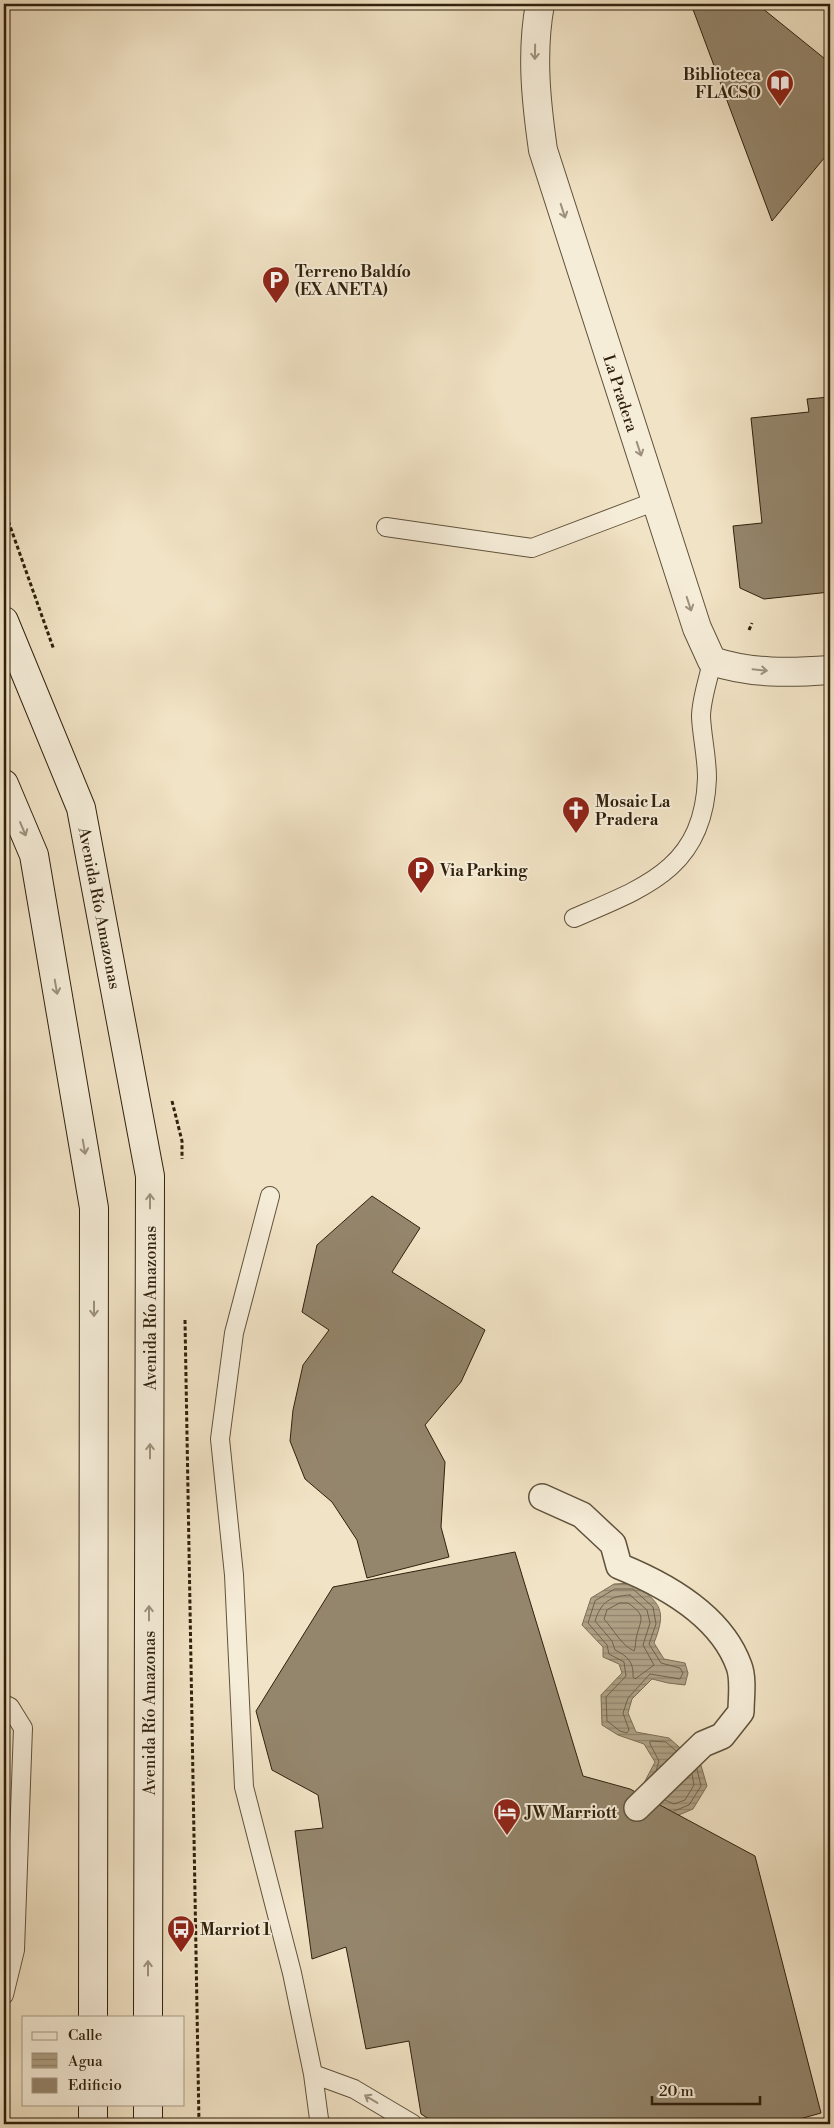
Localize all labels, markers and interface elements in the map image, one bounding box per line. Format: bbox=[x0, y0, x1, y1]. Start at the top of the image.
one-way arrow bbox=[531, 44, 540, 60]
place label: Biblioteca FLACSO bbox=[683, 65, 761, 103]
library icon: Biblioteca FLACSO bbox=[765, 68, 795, 107]
one-way arrow bbox=[558, 203, 568, 219]
place label: Terreno Baldío (EX ANETA) bbox=[295, 262, 411, 300]
parking icon: Terreno Baldío (EX ANETA) bbox=[261, 265, 291, 304]
street label: La Pradera bbox=[598, 352, 642, 435]
one-way arrow bbox=[635, 441, 644, 456]
one-way arrow bbox=[685, 595, 694, 611]
one-way arrow bbox=[751, 666, 767, 675]
place label: Mosaic La Pradera bbox=[595, 792, 671, 830]
church icon: Mosaic La Pradera bbox=[561, 795, 591, 834]
one-way arrow bbox=[18, 821, 28, 836]
street label: Avenida Río Amazonas bbox=[73, 825, 125, 991]
parking icon: Via Parking bbox=[406, 855, 436, 894]
place label: Via Parking bbox=[439, 861, 528, 881]
one-way arrow bbox=[52, 979, 62, 995]
one-way arrow bbox=[79, 1139, 89, 1155]
one-way arrow bbox=[145, 1193, 155, 1209]
street label: Avenida Río Amazonas bbox=[141, 1226, 161, 1391]
one-way arrow bbox=[89, 1300, 99, 1317]
one-way arrow bbox=[145, 1443, 155, 1459]
one-way arrow bbox=[144, 1605, 154, 1622]
street label: Avenida Río Amazonas bbox=[140, 1631, 160, 1796]
hotel icon: JW Marriott bbox=[492, 1797, 522, 1836]
place label: JW Marriott bbox=[524, 1803, 617, 1823]
bus stop icon: Marriot 1 bbox=[166, 1914, 196, 1953]
place label: Marriot 1 bbox=[200, 1920, 271, 1940]
one-way arrow bbox=[143, 1960, 153, 1976]
legend bbox=[22, 2016, 185, 2106]
text: Calle bbox=[68, 2026, 102, 2045]
text: Agua bbox=[67, 2052, 103, 2071]
scale bar bbox=[652, 2073, 759, 2105]
text: Edificio bbox=[68, 2076, 122, 2095]
text: 20 m bbox=[659, 2082, 694, 2101]
one-way arrow bbox=[365, 2094, 379, 2104]

